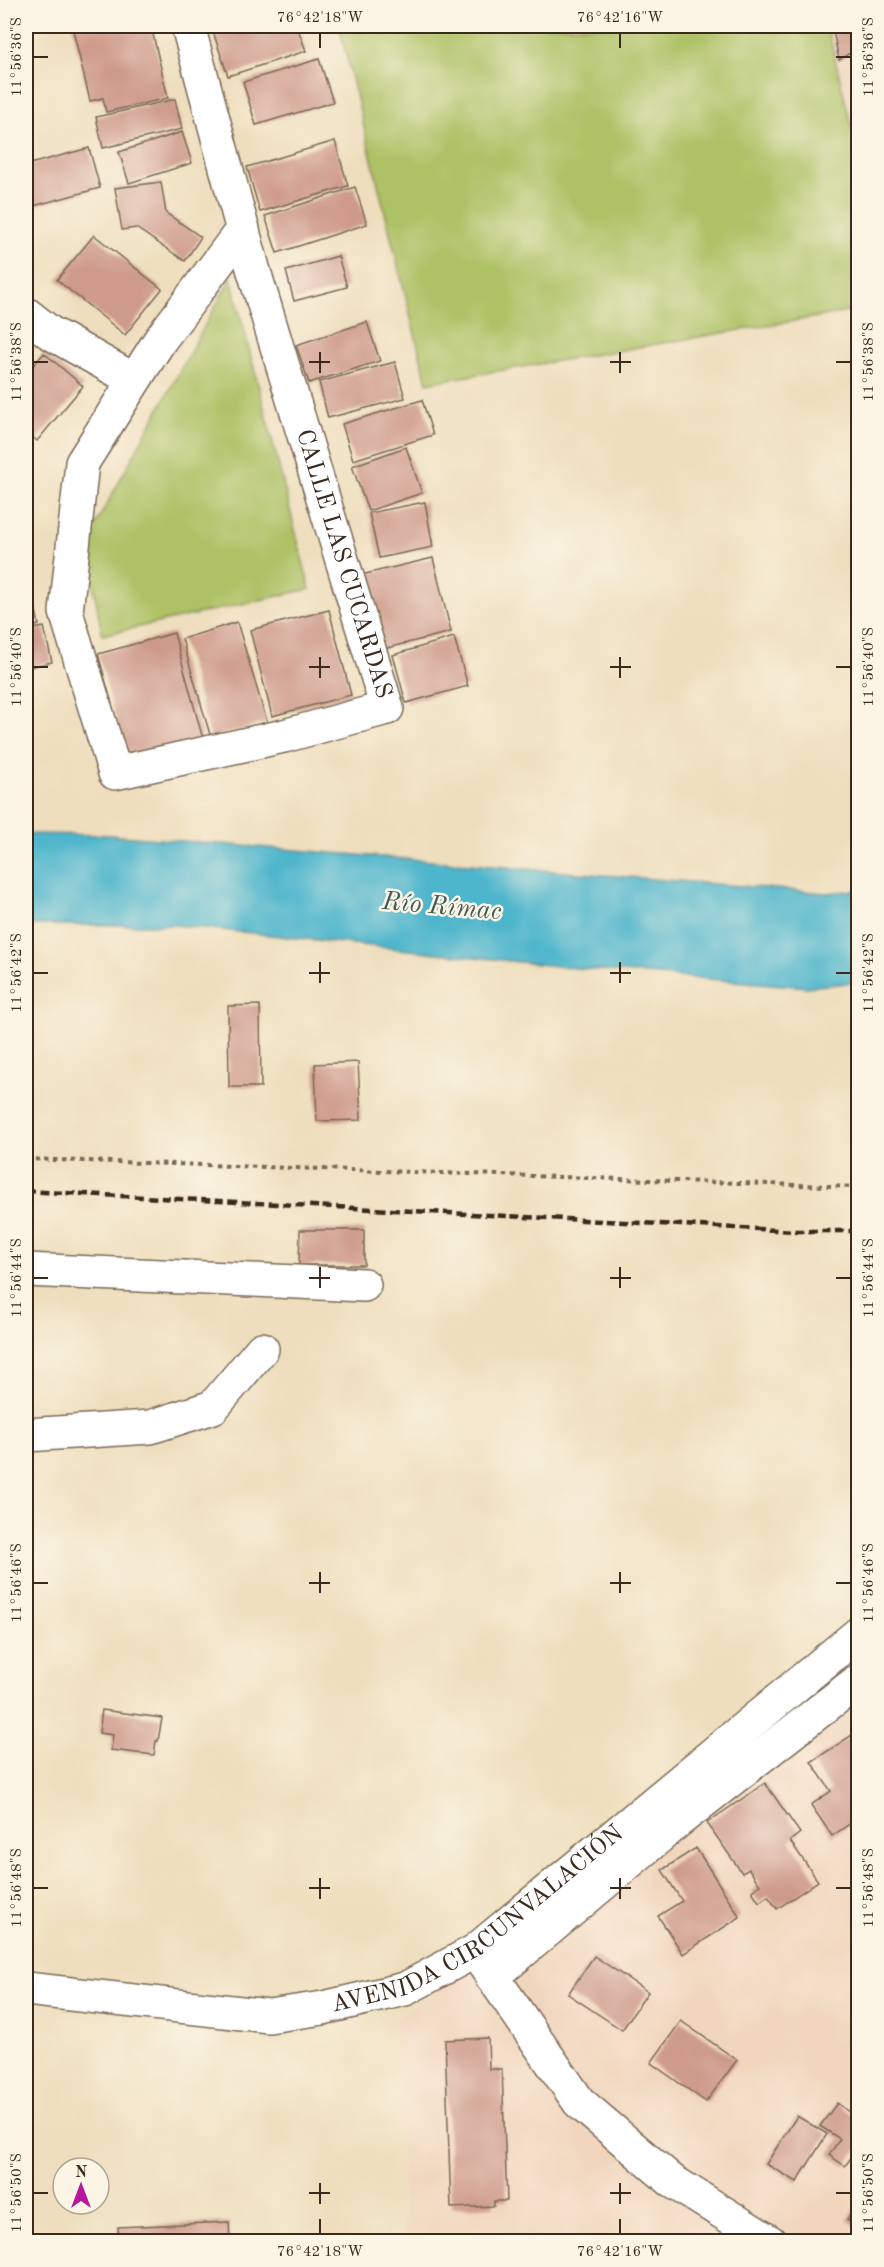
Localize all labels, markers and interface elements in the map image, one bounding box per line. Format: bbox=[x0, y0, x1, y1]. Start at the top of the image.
text: 76°42'18"W bbox=[277, 11, 363, 26]
text: 76°42'16"W bbox=[577, 11, 663, 26]
text: 11°56'36"S bbox=[10, 17, 25, 97]
text: 11°56'36"S bbox=[862, 17, 877, 97]
text: 11°56'38"S bbox=[10, 322, 25, 402]
text: 11°56'38"S bbox=[862, 322, 877, 402]
street label: CALLE LAS CUCARDAS bbox=[291, 427, 395, 701]
text: 11°56'40"S bbox=[10, 627, 25, 707]
text: 11°56'40"S bbox=[862, 627, 877, 707]
water label: Río Rímac bbox=[380, 889, 503, 925]
text: 11°56'42"S bbox=[10, 933, 25, 1013]
text: 11°56'42"S bbox=[862, 933, 877, 1013]
text: 11°56'44"S bbox=[10, 1238, 25, 1318]
text: 11°56'44"S bbox=[862, 1238, 877, 1318]
text: 11°56'46"S bbox=[10, 1543, 25, 1623]
text: 11°56'46"S bbox=[862, 1543, 877, 1623]
street label: AVENIDA CIRCUNVALACIÓN bbox=[329, 1821, 628, 2018]
text: 11°56'48"S bbox=[10, 1848, 25, 1928]
text: 11°56'48"S bbox=[862, 1848, 877, 1928]
text: 11°56'50"S bbox=[10, 2153, 25, 2233]
text: 11°56'50"S bbox=[862, 2153, 877, 2233]
north arrow bbox=[51, 2156, 111, 2216]
text: N bbox=[75, 2165, 88, 2181]
text: 76°42'18"W bbox=[277, 2245, 363, 2260]
text: 76°42'16"W bbox=[577, 2245, 663, 2260]

